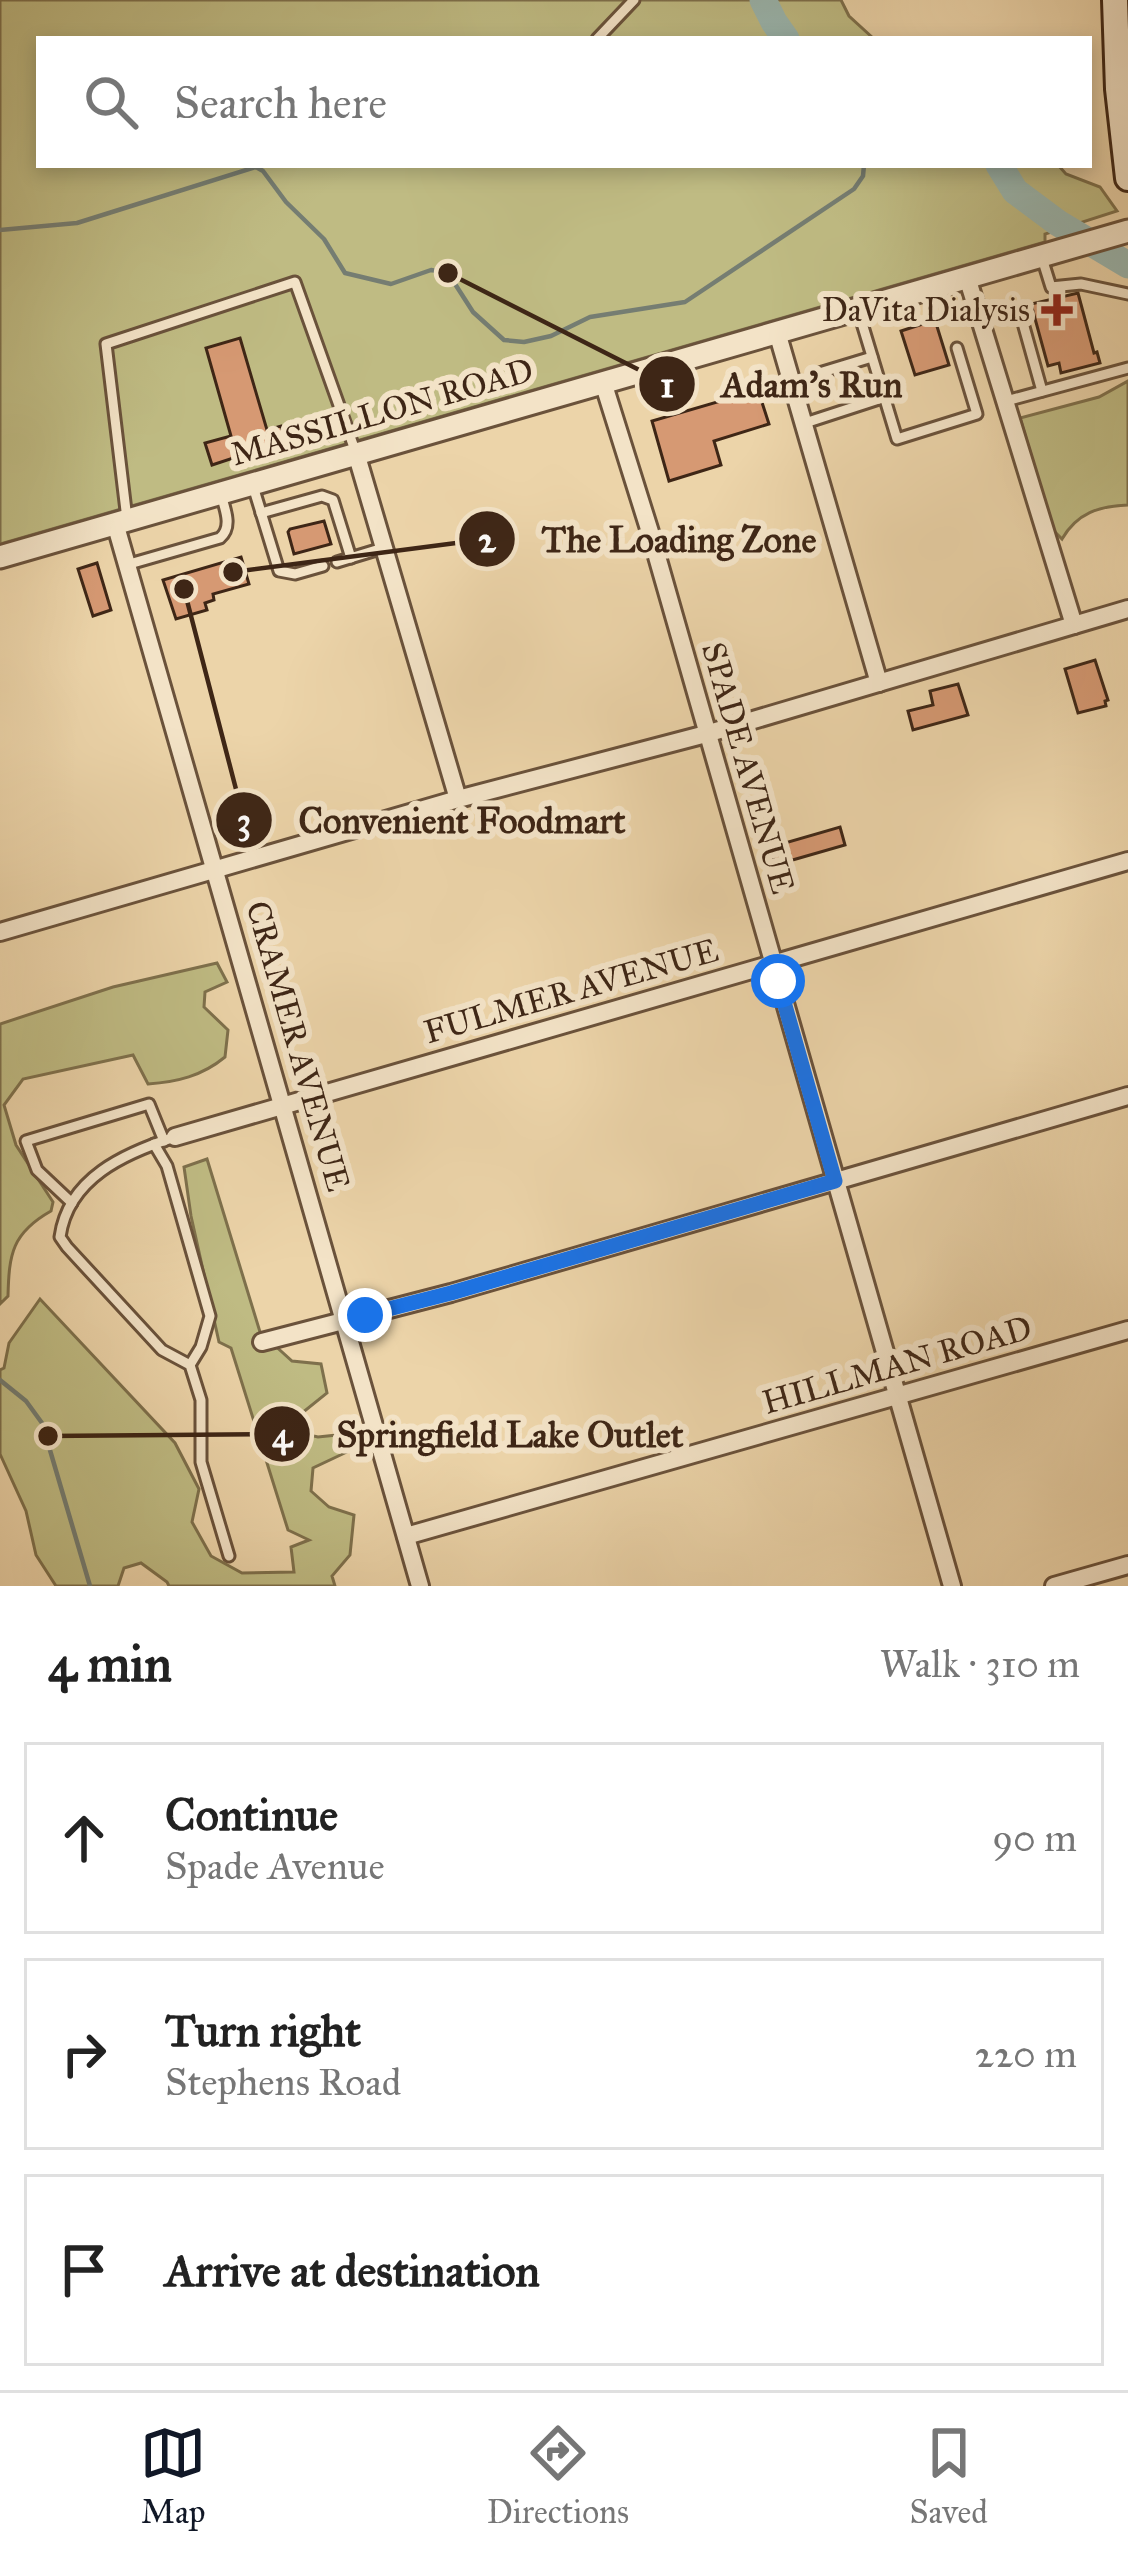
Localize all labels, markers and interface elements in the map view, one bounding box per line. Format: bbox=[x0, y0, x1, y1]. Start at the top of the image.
search box bbox=[36, 36, 1092, 168]
icon: search bbox=[78, 69, 144, 135]
text: Search here bbox=[174, 75, 387, 130]
place label: DaVita Dialysis bbox=[822, 290, 1030, 330]
marker: DaVita Dialysis bbox=[1041, 294, 1073, 326]
callout: Adam's Run bbox=[637, 348, 926, 420]
street label: MASSILLON ROAD bbox=[226, 350, 538, 474]
text: 1 bbox=[660, 363, 674, 407]
text: Adam's Run bbox=[720, 363, 903, 407]
callout: The Loading Zone bbox=[457, 503, 840, 575]
text: 2 bbox=[478, 518, 497, 562]
text: The Loading Zone bbox=[542, 518, 816, 562]
street label: SPADE AVENUE bbox=[693, 638, 803, 898]
callout: Convenient Foodmart bbox=[214, 784, 649, 856]
text: 3 bbox=[237, 799, 251, 843]
text: Convenient Foodmart bbox=[298, 799, 626, 843]
street label: CRAMER AVENUE bbox=[237, 896, 359, 1196]
street label: FULMER AVENUE bbox=[419, 930, 723, 1052]
route start bbox=[751, 954, 805, 1008]
route end bbox=[338, 1288, 392, 1342]
street label: HILLMAN ROAD bbox=[758, 1307, 1036, 1423]
callout: Springfield Lake Outlet bbox=[252, 1398, 708, 1470]
text: 4 bbox=[272, 1413, 294, 1457]
text: Springfield Lake Outlet bbox=[336, 1413, 684, 1457]
text: 4 min bbox=[48, 1633, 172, 1695]
text: Walk · 310 m bbox=[880, 1640, 1080, 1688]
text: Continue bbox=[165, 1787, 338, 1842]
icon: ahead bbox=[51, 1805, 117, 1871]
text: 90 m bbox=[992, 1814, 1077, 1862]
text: Spade Avenue bbox=[165, 1842, 385, 1890]
text: Turn right bbox=[165, 2003, 361, 2058]
icon: right bbox=[51, 2021, 117, 2087]
text: 220 m bbox=[975, 2030, 1077, 2078]
text: Stephens Road bbox=[165, 2058, 401, 2106]
icon: arrive bbox=[51, 2237, 117, 2303]
text: Arrive at destination bbox=[165, 2243, 540, 2298]
tab: Map bbox=[140, 2420, 206, 2532]
tab: Directions bbox=[487, 2420, 629, 2532]
tab: Saved bbox=[909, 2420, 988, 2532]

